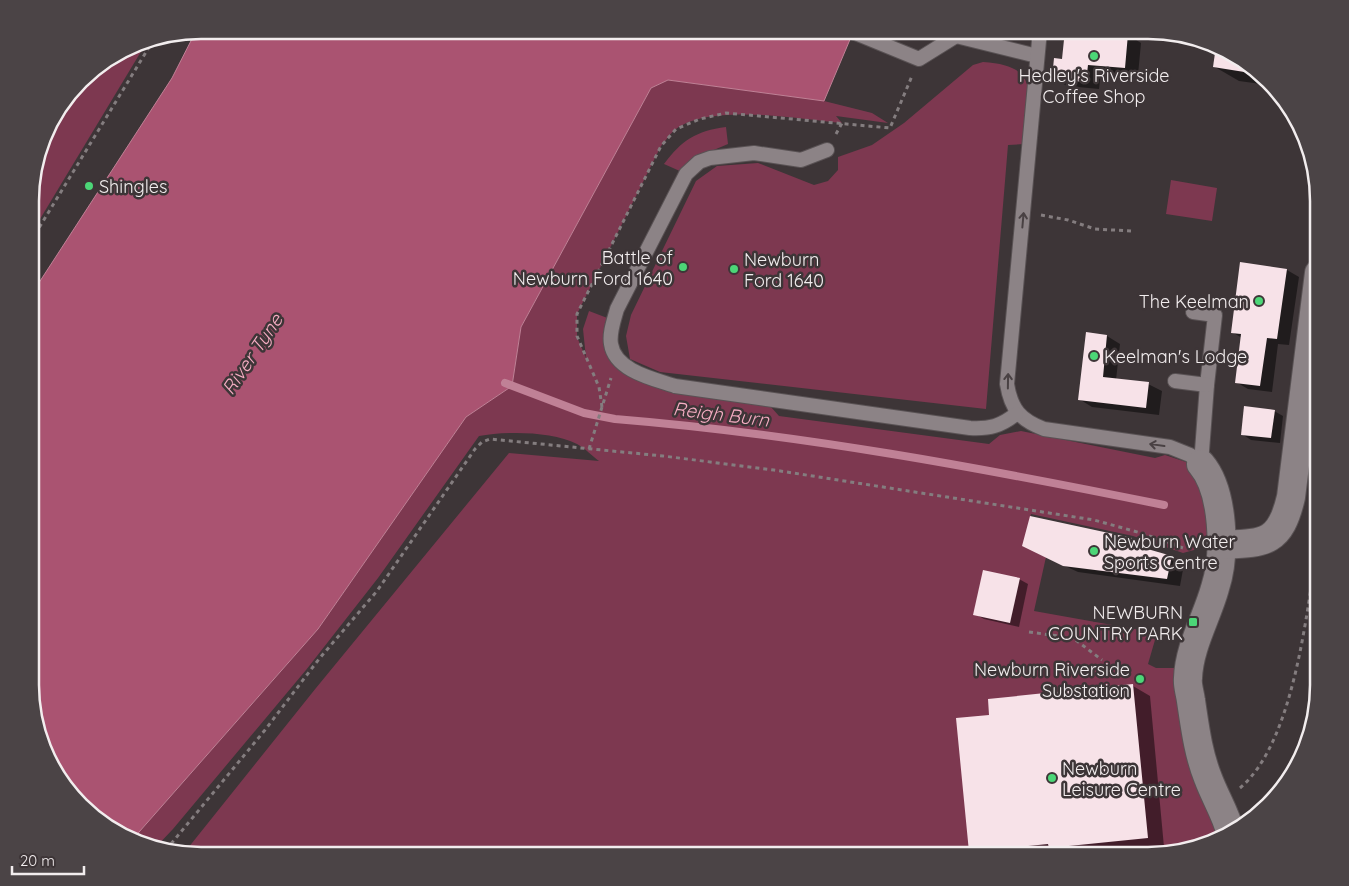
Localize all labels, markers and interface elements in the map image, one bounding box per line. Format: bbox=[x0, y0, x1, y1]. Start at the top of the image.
marker: Hedley's Riverside Coffee Shop bbox=[1088, 50, 1100, 62]
place label: Hedley's Riverside Coffee Shop bbox=[1019, 64, 1169, 108]
place label: Shingles bbox=[99, 175, 167, 198]
marker: Shingles bbox=[83, 180, 95, 192]
one-way arrow bbox=[1018, 212, 1027, 228]
place label: Battle of Newburn Ford 1640 bbox=[513, 246, 674, 290]
place label: Newburn Ford 1640 bbox=[744, 248, 824, 292]
marker: Battle of Newburn Ford 1640 bbox=[677, 261, 689, 273]
marker: Newburn Ford 1640 bbox=[728, 263, 740, 275]
place label: The Keelman bbox=[1139, 290, 1249, 313]
marker: The Keelman bbox=[1253, 295, 1265, 307]
water label: River Tyne bbox=[216, 308, 288, 399]
place label: Keelman's Lodge bbox=[1104, 345, 1247, 368]
marker: Keelman's Lodge bbox=[1088, 350, 1100, 362]
one-way arrow bbox=[1004, 374, 1013, 390]
water label: Reigh Burn bbox=[672, 396, 771, 432]
one-way arrow bbox=[1149, 440, 1165, 450]
place label: Newburn Water Sports Centre bbox=[1104, 530, 1236, 574]
marker: Newburn Water Sports Centre bbox=[1088, 545, 1100, 557]
place label: NEWBURN COUNTRY PARK bbox=[1048, 601, 1183, 645]
marker: NEWBURN COUNTRY PARK bbox=[1187, 616, 1199, 628]
place label: Newburn Riverside Substation bbox=[974, 658, 1130, 702]
marker: Newburn Riverside Substation bbox=[1134, 673, 1146, 685]
place label: Newburn Leisure Centre bbox=[1062, 757, 1181, 801]
marker: Newburn Leisure Centre bbox=[1046, 772, 1058, 784]
scale bar bbox=[12, 844, 85, 876]
text: 20 m bbox=[20, 851, 55, 870]

